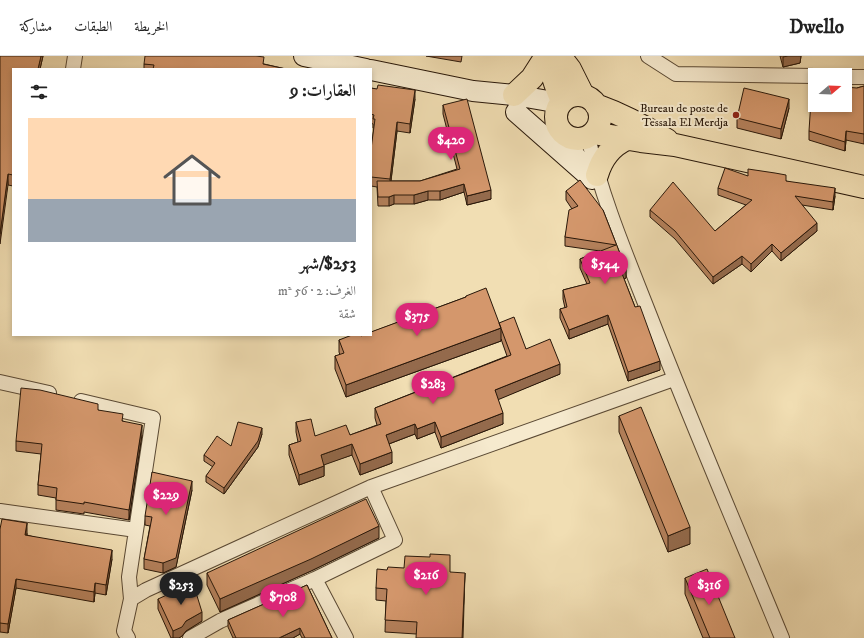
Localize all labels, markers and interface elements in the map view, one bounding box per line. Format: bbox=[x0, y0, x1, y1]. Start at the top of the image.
text: Dwello bbox=[789, 16, 844, 39]
text: مشاركة bbox=[20, 18, 52, 36]
text: الطبقات bbox=[74, 18, 112, 36]
text: الخريطة bbox=[134, 18, 168, 36]
north arrow bbox=[808, 68, 852, 112]
map controls bbox=[808, 68, 852, 112]
text: العقارات: 9 bbox=[290, 80, 356, 102]
icon: filters bbox=[28, 81, 50, 103]
place label: Bureau de poste de Tessala El Merdja bbox=[640, 101, 729, 130]
marker: Bureau de poste de Tessala El Merdja bbox=[731, 110, 741, 120]
pin: $420 bbox=[427, 127, 475, 161]
text: $420 bbox=[437, 132, 465, 148]
icon: home bbox=[156, 144, 228, 216]
pin: $544 bbox=[581, 251, 629, 285]
text: $253/شهر bbox=[300, 253, 356, 275]
text: $544 bbox=[591, 256, 619, 272]
text: الغرف: 2 · 56 m² bbox=[278, 283, 356, 299]
pin: $375 bbox=[393, 303, 441, 337]
text: شقة bbox=[339, 306, 356, 322]
text: $375 bbox=[404, 308, 430, 324]
pin: $283 bbox=[409, 371, 457, 405]
text: $283 bbox=[421, 376, 445, 392]
pin: $229 bbox=[142, 482, 190, 516]
text: $229 bbox=[153, 487, 179, 503]
pin: $216 bbox=[402, 562, 450, 596]
text: $216 bbox=[414, 567, 438, 583]
pin: $253 bbox=[157, 572, 205, 606]
pin: $316 bbox=[685, 572, 733, 606]
text: $253 bbox=[169, 577, 193, 593]
text: $316 bbox=[697, 577, 721, 593]
pin: $708 bbox=[259, 584, 307, 618]
text: $708 bbox=[269, 589, 297, 605]

